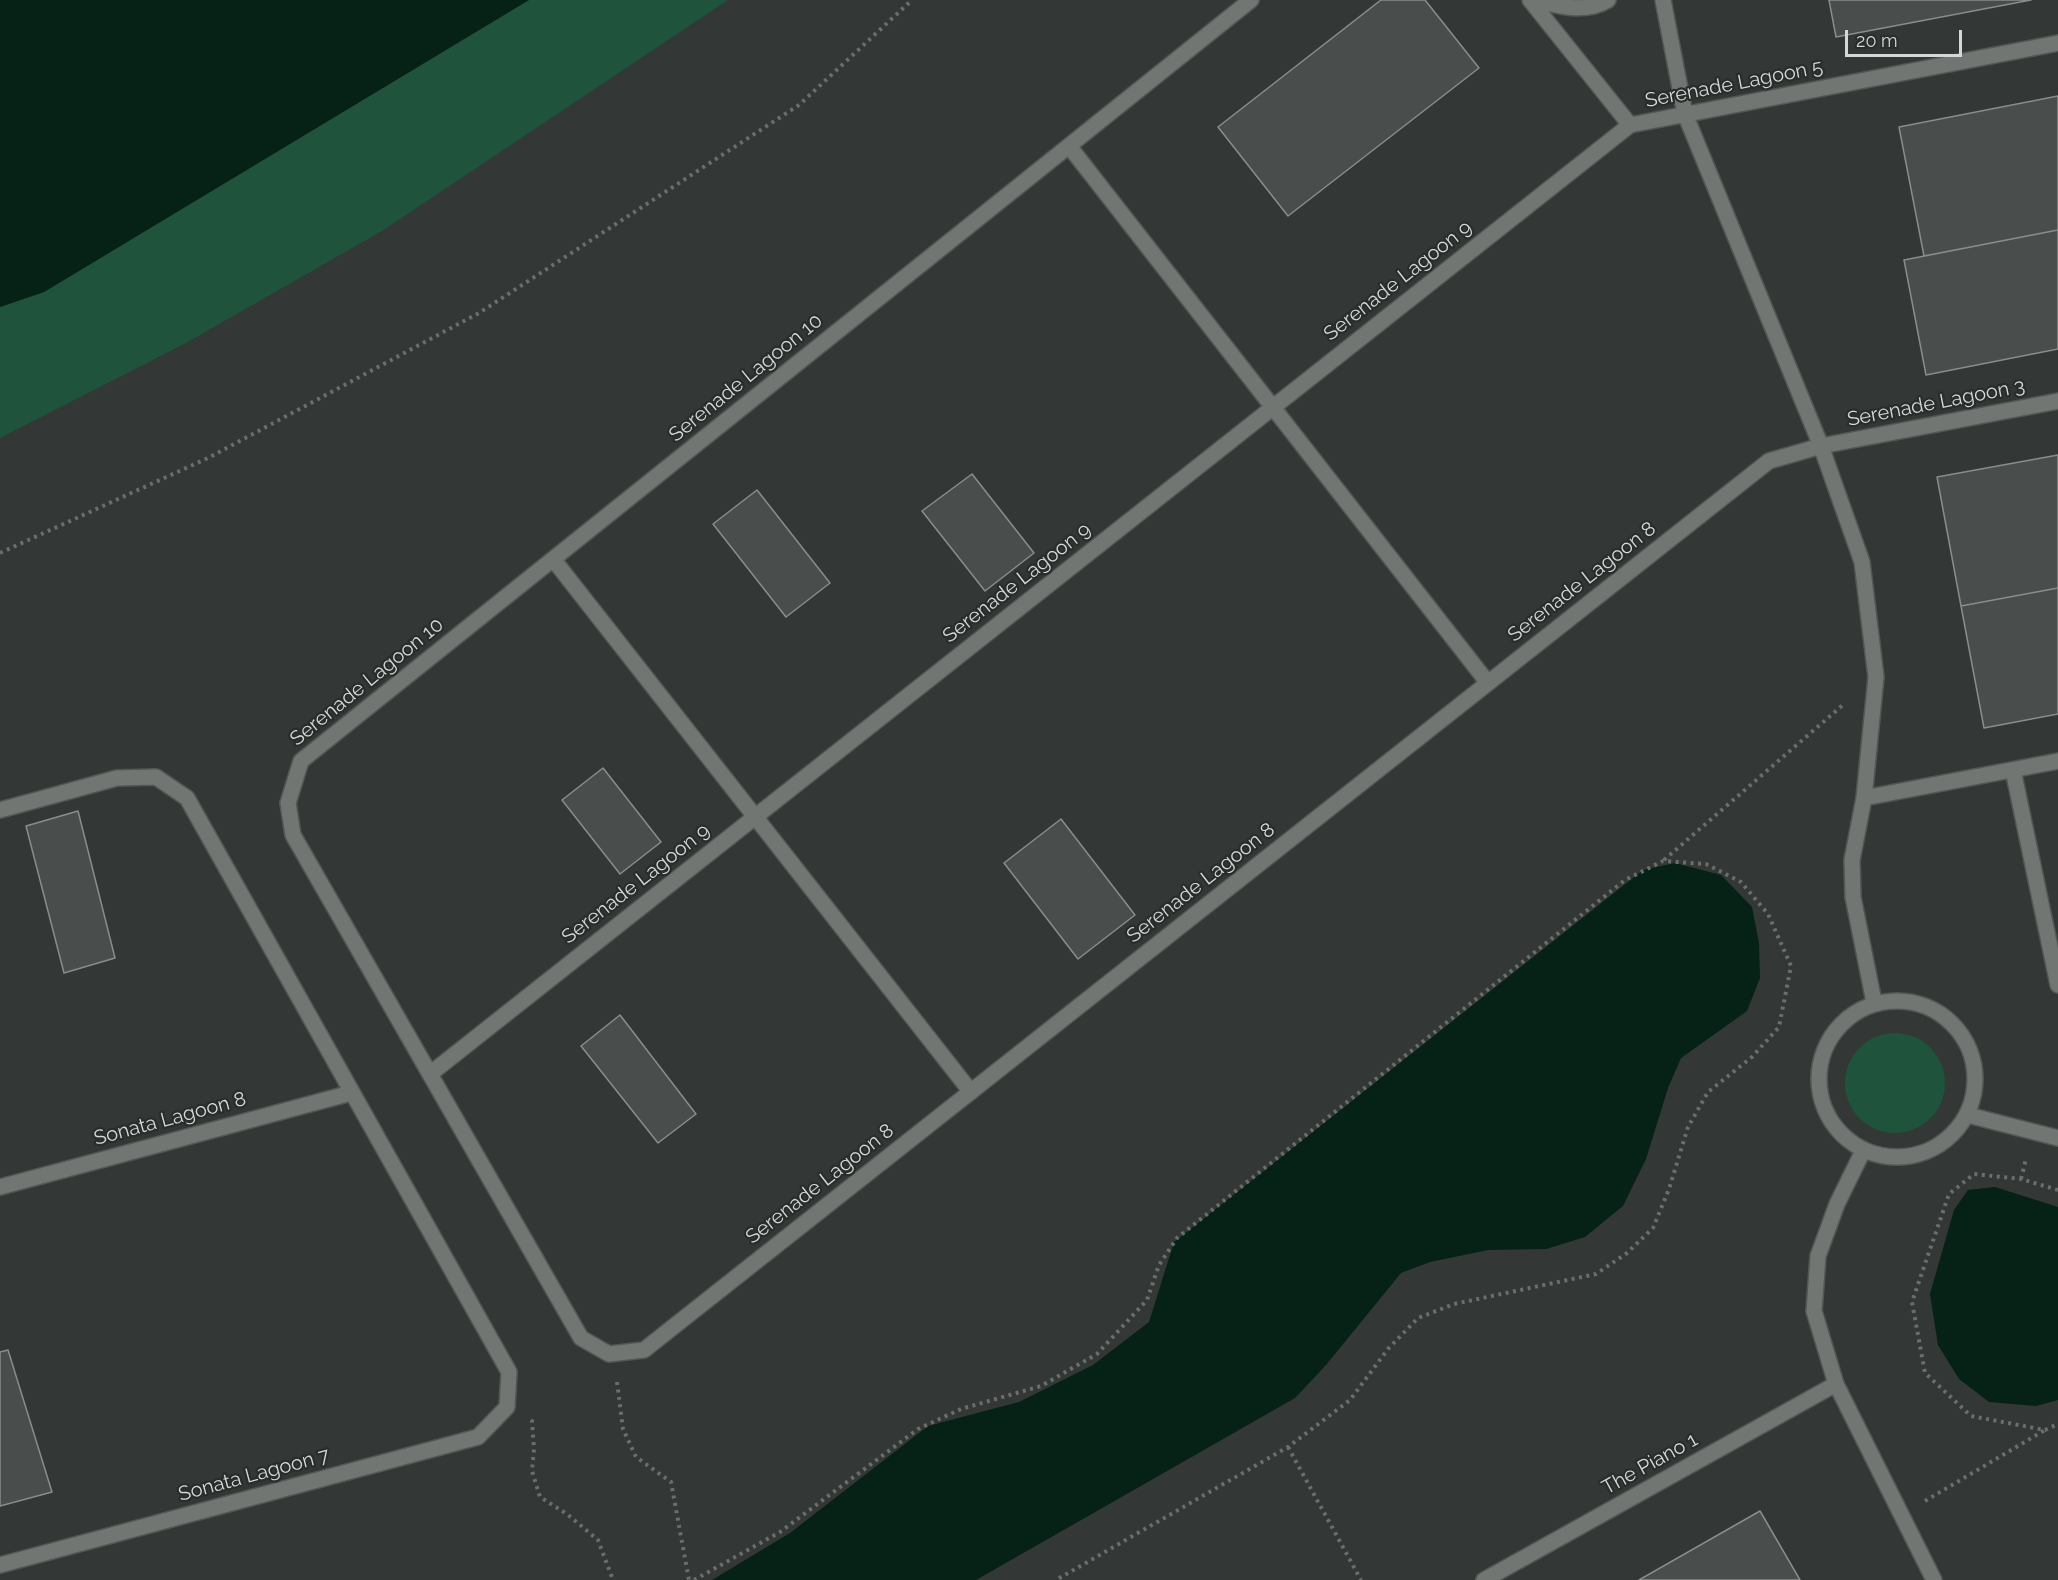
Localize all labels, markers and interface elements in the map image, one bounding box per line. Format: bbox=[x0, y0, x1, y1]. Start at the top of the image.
scale bar bbox=[1848, 18, 1965, 56]
text: 20 m bbox=[1856, 30, 1898, 51]
street label: Serenade Lagoon 5 bbox=[1643, 55, 1825, 113]
street label: Serenade Lagoon 9 bbox=[1319, 216, 1477, 346]
street label: Serenade Lagoon 10 bbox=[664, 309, 828, 447]
street label: Serenade Lagoon 3 bbox=[1845, 374, 2027, 432]
street label: Serenade Lagoon 8 bbox=[1503, 517, 1661, 647]
street label: Serenade Lagoon 9 bbox=[938, 518, 1096, 648]
street label: Serenade Lagoon 10 bbox=[285, 613, 449, 751]
street label: Serenade Lagoon 8 bbox=[1122, 818, 1280, 948]
street label: Serenade Lagoon 9 bbox=[557, 819, 715, 949]
street label: Sonata Lagoon 8 bbox=[91, 1087, 249, 1151]
street label: Serenade Lagoon 8 bbox=[741, 1119, 899, 1249]
street label: The Piano 1 bbox=[1598, 1428, 1702, 1500]
street label: Sonata Lagoon 7 bbox=[176, 1443, 332, 1507]

